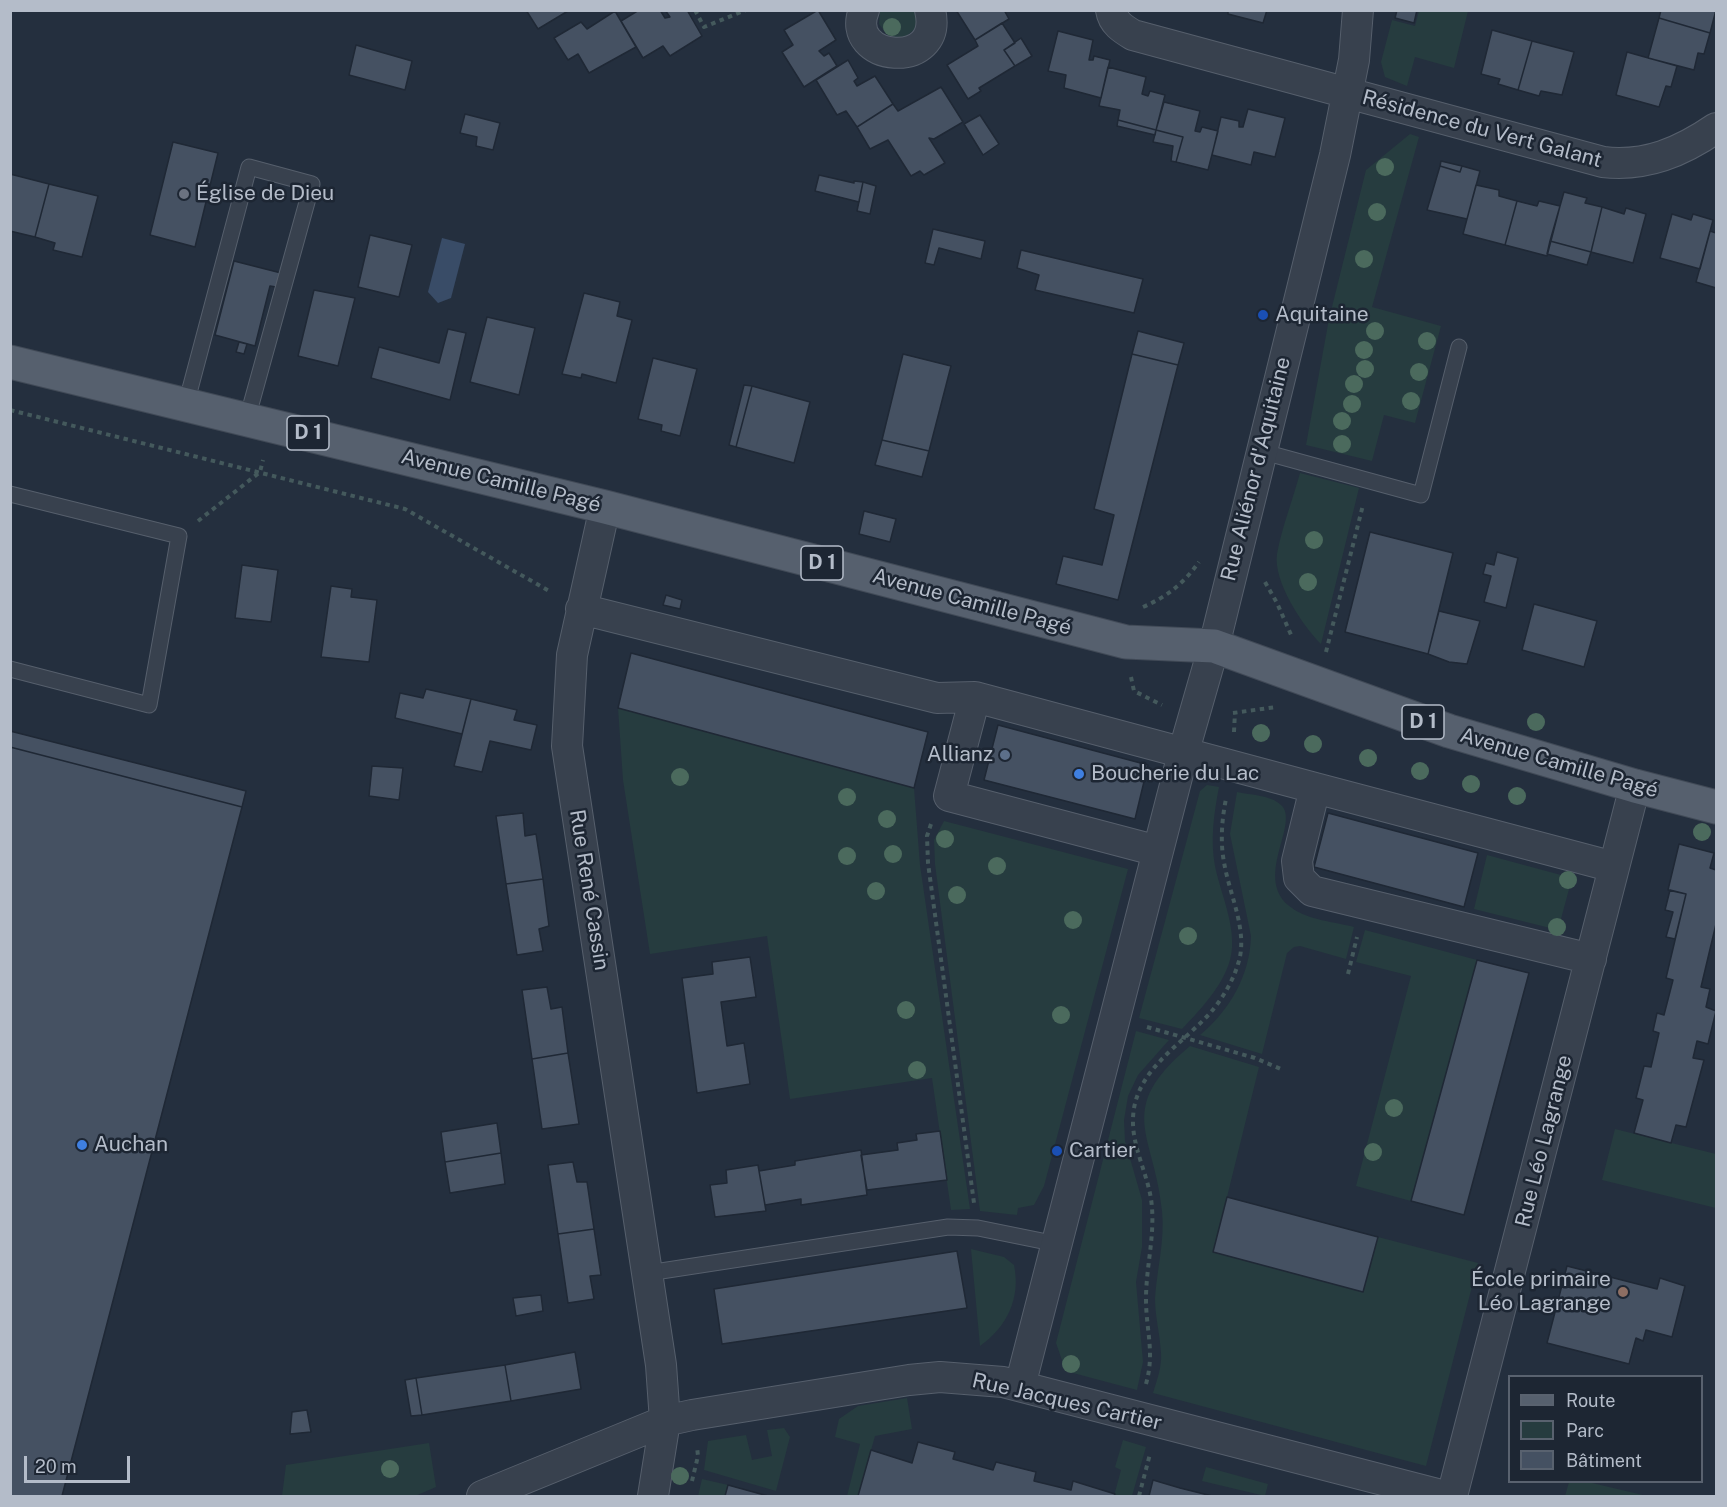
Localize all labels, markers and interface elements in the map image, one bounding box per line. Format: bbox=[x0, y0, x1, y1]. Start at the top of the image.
street label: Résidence du Vert Galant bbox=[1359, 85, 1605, 173]
place label: Église de Dieu bbox=[196, 181, 334, 207]
marker: Église de Dieu bbox=[177, 187, 191, 201]
place label: Aquitaine bbox=[1275, 302, 1369, 328]
marker: Aquitaine bbox=[1256, 308, 1270, 322]
street label: Rue Aliénor d'Aquitaine bbox=[1216, 354, 1296, 584]
road number: D 1 bbox=[287, 416, 329, 450]
street label: Avenue Camille Pagé bbox=[399, 444, 603, 518]
road number: D 1 bbox=[801, 546, 843, 580]
street label: Avenue Camille Pagé bbox=[870, 563, 1074, 641]
road number: D 1 bbox=[1402, 705, 1444, 739]
street label: Avenue Camille Pagé bbox=[1457, 723, 1661, 803]
place label: Allianz bbox=[927, 742, 993, 768]
marker: Allianz bbox=[998, 748, 1012, 762]
place label: Boucherie du Lac bbox=[1091, 761, 1259, 787]
marker: Boucherie du Lac bbox=[1072, 767, 1086, 781]
street label: Rue René Cassin bbox=[564, 808, 614, 972]
street label: Rue Léo Lagrange bbox=[1510, 1052, 1578, 1230]
place label: Auchan bbox=[94, 1132, 168, 1158]
marker: Auchan bbox=[75, 1138, 89, 1152]
place label: Cartier bbox=[1069, 1138, 1136, 1164]
marker: Cartier bbox=[1050, 1144, 1064, 1158]
place label: École primaire Léo Lagrange bbox=[1471, 1267, 1611, 1317]
marker: École primaire Léo Lagrange bbox=[1616, 1285, 1630, 1299]
street label: Rue Jacques Cartier bbox=[970, 1368, 1164, 1436]
legend bbox=[1508, 1375, 1703, 1483]
text: Route bbox=[1566, 1390, 1615, 1411]
text: Parc bbox=[1566, 1420, 1604, 1441]
scale bar bbox=[27, 1444, 134, 1482]
text: Bâtiment bbox=[1566, 1450, 1642, 1471]
text: 20 m bbox=[35, 1456, 77, 1477]

